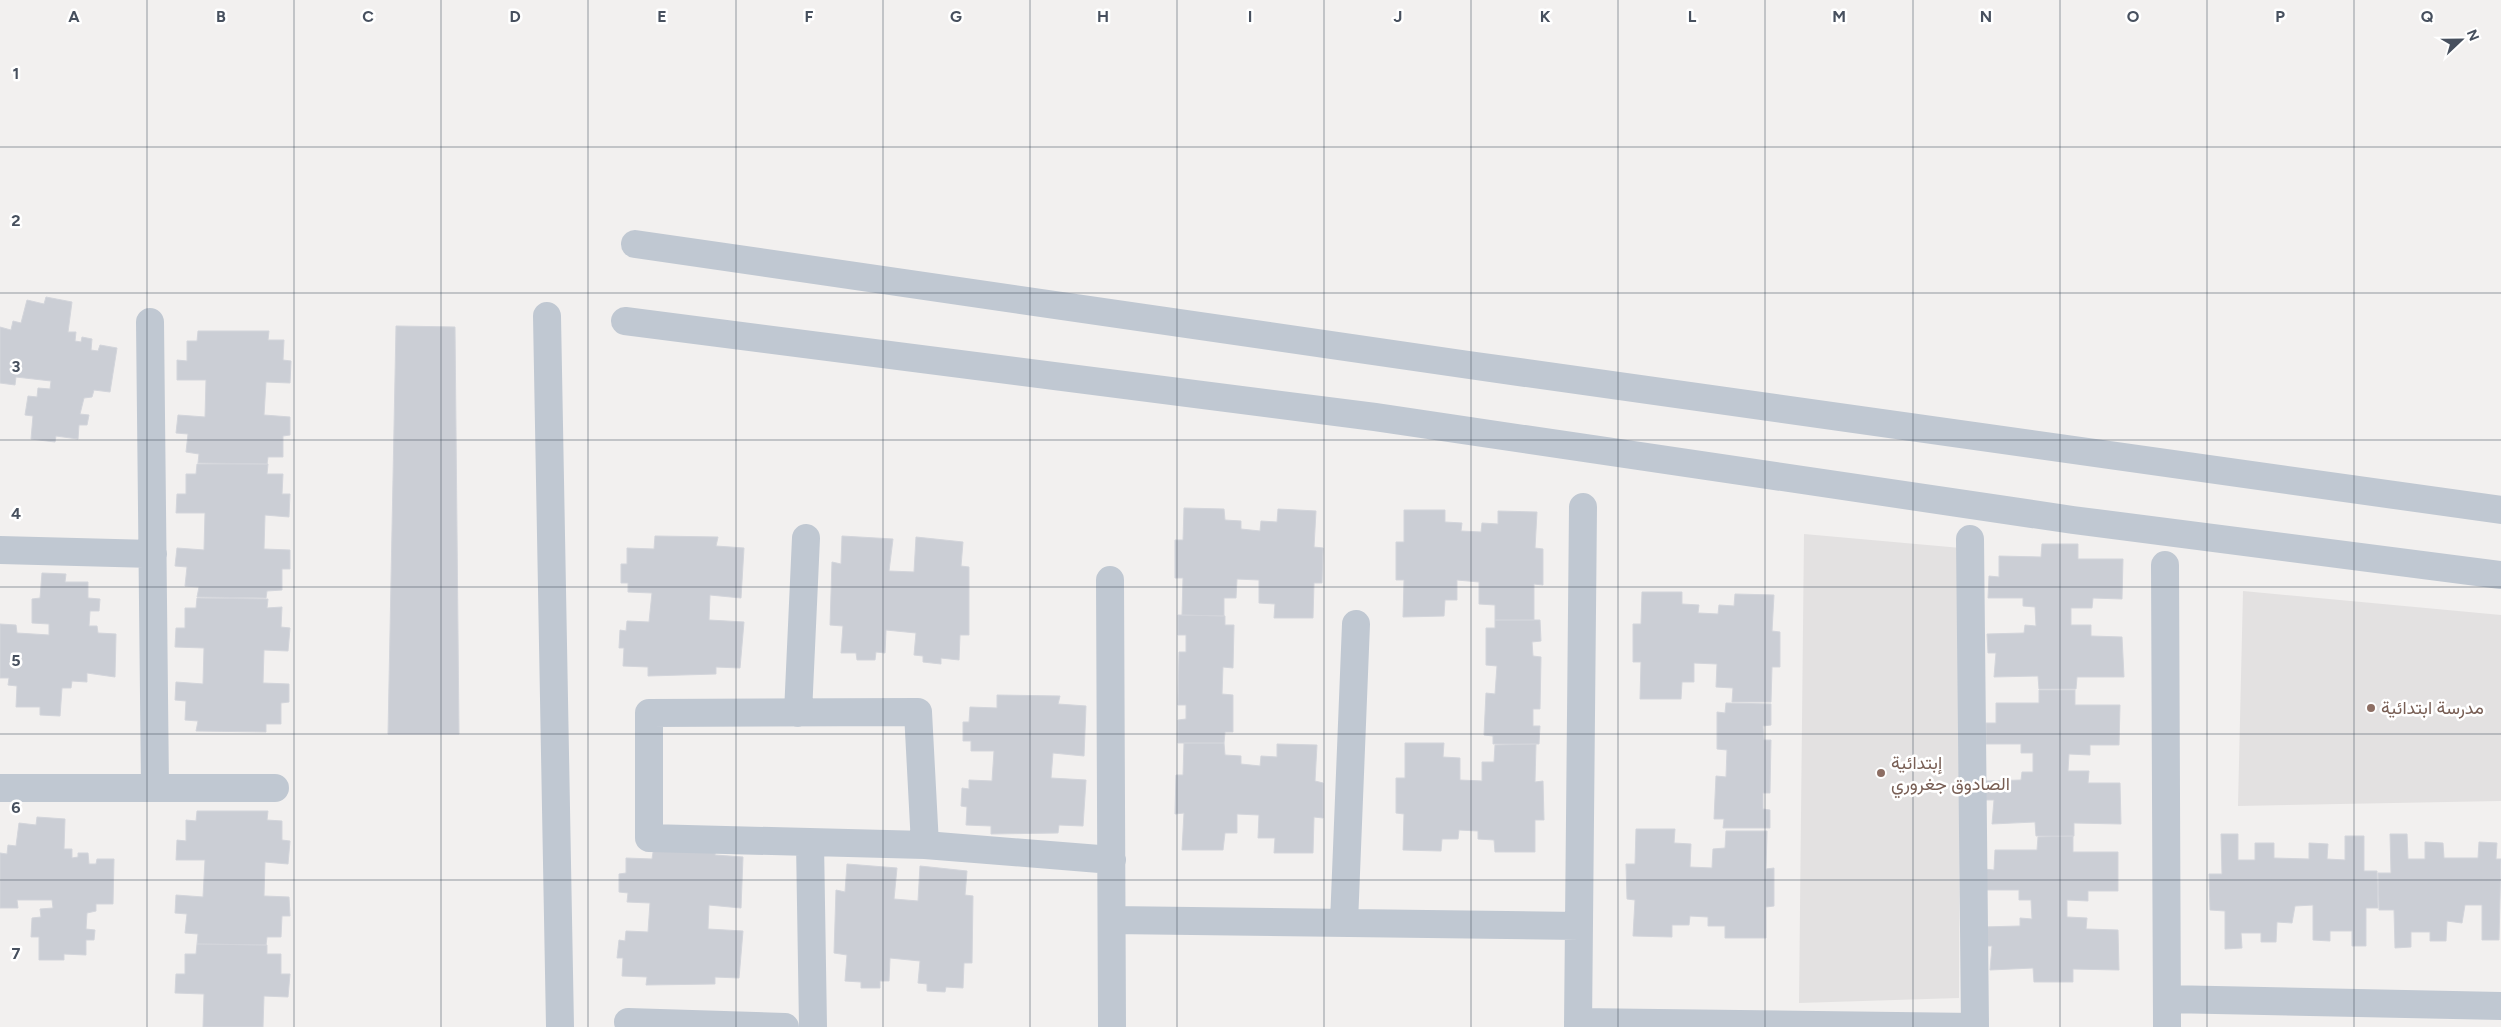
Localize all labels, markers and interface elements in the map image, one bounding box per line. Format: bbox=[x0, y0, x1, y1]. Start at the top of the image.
text: A bbox=[68, 7, 80, 26]
text: B bbox=[216, 7, 226, 26]
text: C bbox=[362, 7, 374, 26]
text: D bbox=[509, 7, 521, 26]
text: E bbox=[657, 7, 667, 26]
text: F bbox=[805, 7, 814, 26]
text: G bbox=[950, 7, 962, 26]
text: H bbox=[1097, 7, 1109, 26]
text: I bbox=[1248, 7, 1252, 26]
text: J bbox=[1394, 7, 1402, 26]
text: K bbox=[1540, 7, 1551, 26]
text: L bbox=[1688, 7, 1697, 26]
text: M bbox=[1832, 7, 1846, 26]
text: N bbox=[1980, 7, 1992, 26]
text: O bbox=[2127, 7, 2140, 26]
text: P bbox=[2275, 7, 2285, 26]
text: Q bbox=[2421, 7, 2434, 26]
north arrow bbox=[2436, 15, 2486, 65]
text: N bbox=[2463, 27, 2482, 44]
text: 1 bbox=[13, 64, 19, 83]
text: 2 bbox=[11, 211, 21, 230]
text: 3 bbox=[12, 357, 21, 376]
text: 4 bbox=[11, 504, 21, 523]
text: 5 bbox=[11, 651, 21, 670]
place label: مدرسة ابتدائية bbox=[2381, 697, 2484, 719]
marker: مدرسة ابتدائية bbox=[2365, 702, 2377, 714]
place label: إبتدائية الصادوق جغروري bbox=[1891, 752, 2010, 799]
marker: إبتدائية الصادوق جغروري bbox=[1875, 767, 1887, 779]
text: 6 bbox=[11, 798, 21, 817]
text: 7 bbox=[12, 944, 21, 963]

